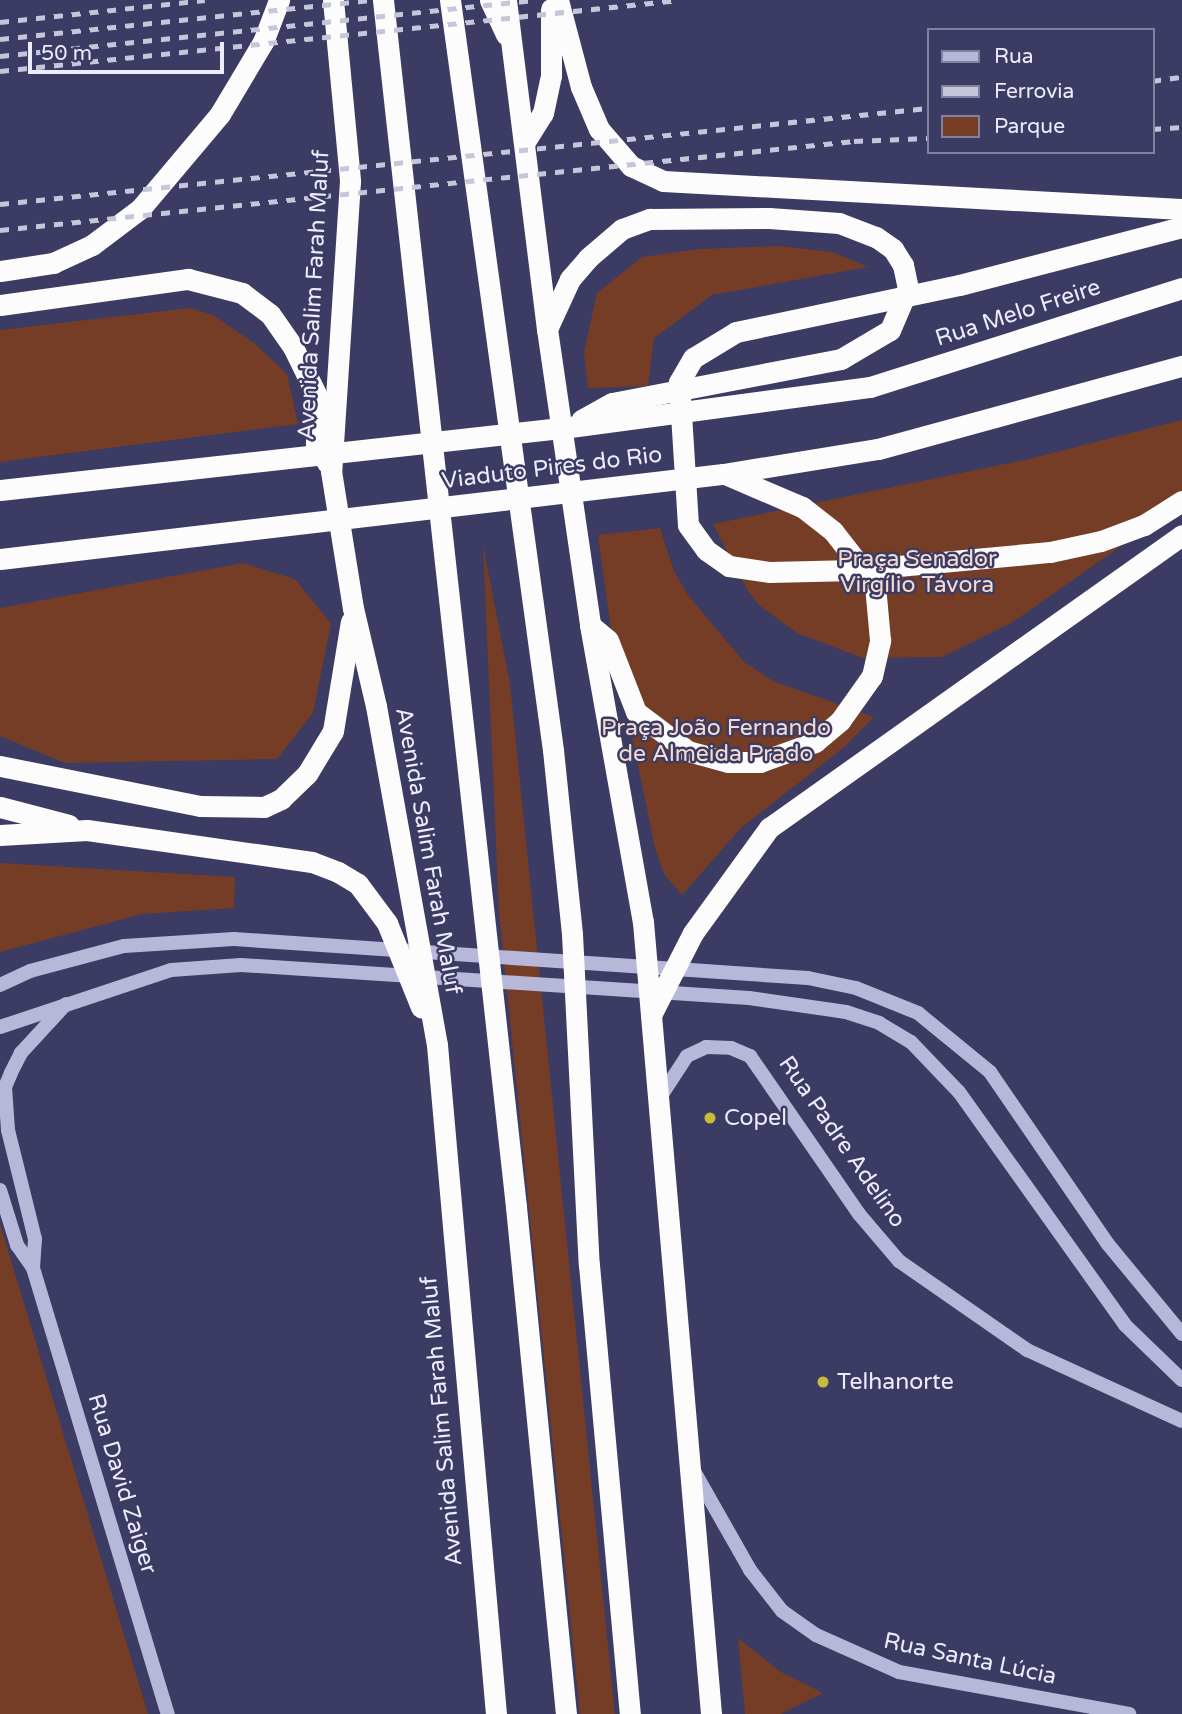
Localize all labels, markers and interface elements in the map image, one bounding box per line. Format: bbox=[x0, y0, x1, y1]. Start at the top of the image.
scale bar bbox=[32, 28, 228, 72]
legend bbox=[926, 28, 1154, 154]
text: 50 m bbox=[41, 41, 92, 66]
text: Rua bbox=[994, 44, 1034, 69]
text: Ferrovia bbox=[994, 79, 1074, 104]
text: Parque bbox=[994, 114, 1065, 139]
street label: Avenida Salim Farah Maluf bbox=[293, 149, 335, 441]
street label: Rua Melo Freire bbox=[932, 273, 1104, 353]
street label: Viaduto Pires do Rio bbox=[440, 441, 664, 495]
park label: Praça Senador Virgílio Távora bbox=[837, 545, 997, 599]
street label: Avenida Salim Farah Maluf bbox=[389, 705, 467, 997]
park label: Praça João Fernando de Almeida Prado bbox=[601, 714, 831, 768]
street label: Rua Padre Adelino bbox=[773, 1051, 911, 1233]
place label: Copel bbox=[724, 1104, 787, 1132]
marker: Copel bbox=[702, 1110, 718, 1126]
street label: Avenida Salim Farah Maluf bbox=[416, 1275, 468, 1567]
place label: Telhanorte bbox=[837, 1368, 954, 1396]
marker: Telhanorte bbox=[815, 1374, 831, 1390]
street label: Rua David Zaiger bbox=[81, 1390, 163, 1578]
street label: Rua Santa Lúcia bbox=[881, 1627, 1059, 1691]

